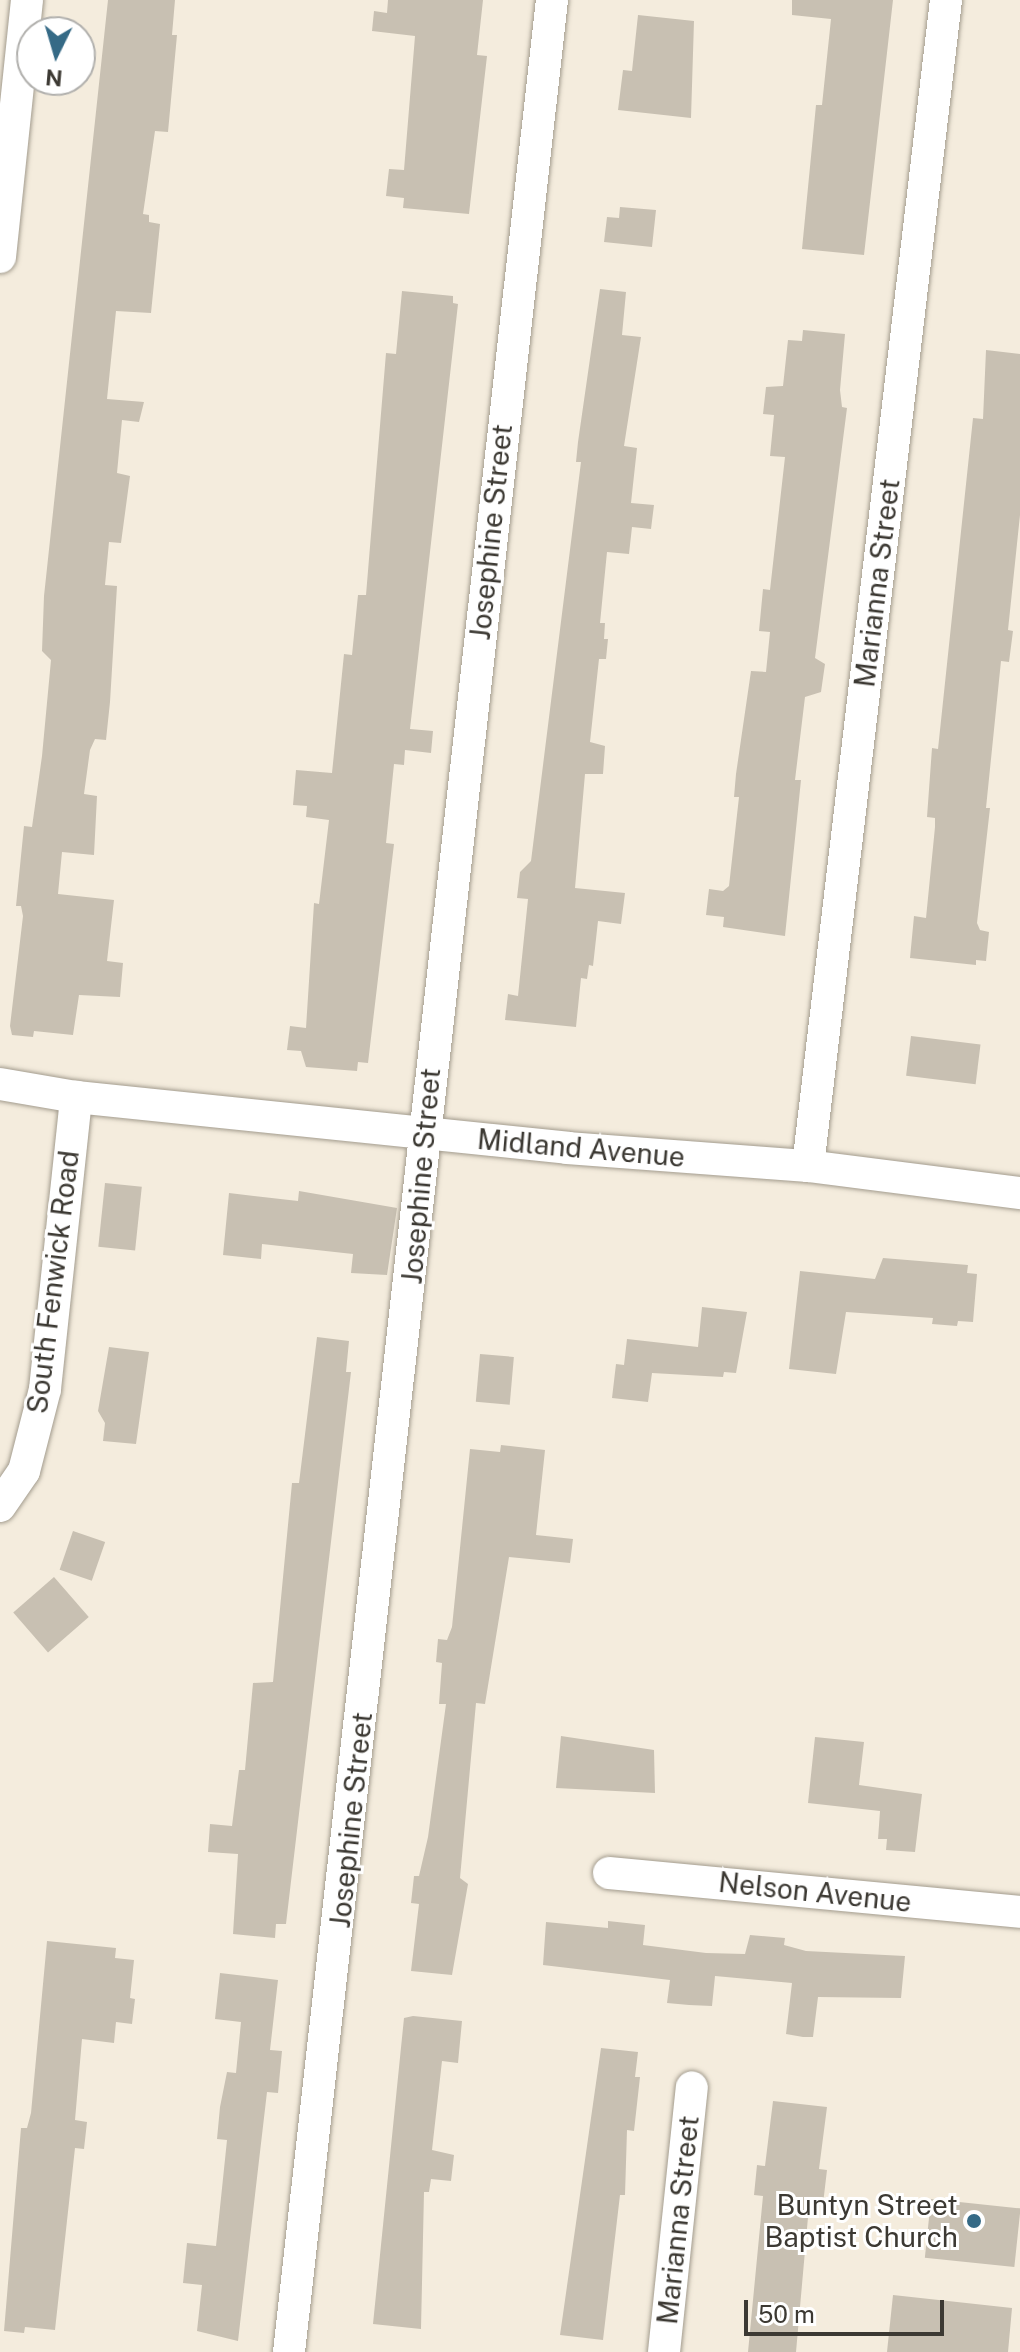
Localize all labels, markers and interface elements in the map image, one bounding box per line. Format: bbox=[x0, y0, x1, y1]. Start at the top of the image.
north arrow bbox=[16, 16, 96, 96]
text: N bbox=[44, 64, 64, 92]
street label: Josephine Street bbox=[463, 422, 519, 642]
street label: Marianna Street bbox=[848, 477, 906, 689]
street label: Josephine Street bbox=[395, 1066, 447, 1286]
street label: Midland Avenue bbox=[476, 1122, 686, 1174]
street label: South Fenwick Road bbox=[20, 1148, 86, 1416]
street label: Josephine Street bbox=[323, 1710, 379, 1930]
street label: Nelson Avenue bbox=[717, 1865, 913, 1919]
street label: Marianna Street bbox=[650, 2114, 706, 2326]
place label: Buntyn Street Baptist Church bbox=[765, 2188, 958, 2254]
marker: Buntyn Street Baptist Church bbox=[965, 2212, 983, 2230]
scale bar bbox=[748, 2284, 948, 2334]
text: 50 m bbox=[758, 2300, 815, 2328]

